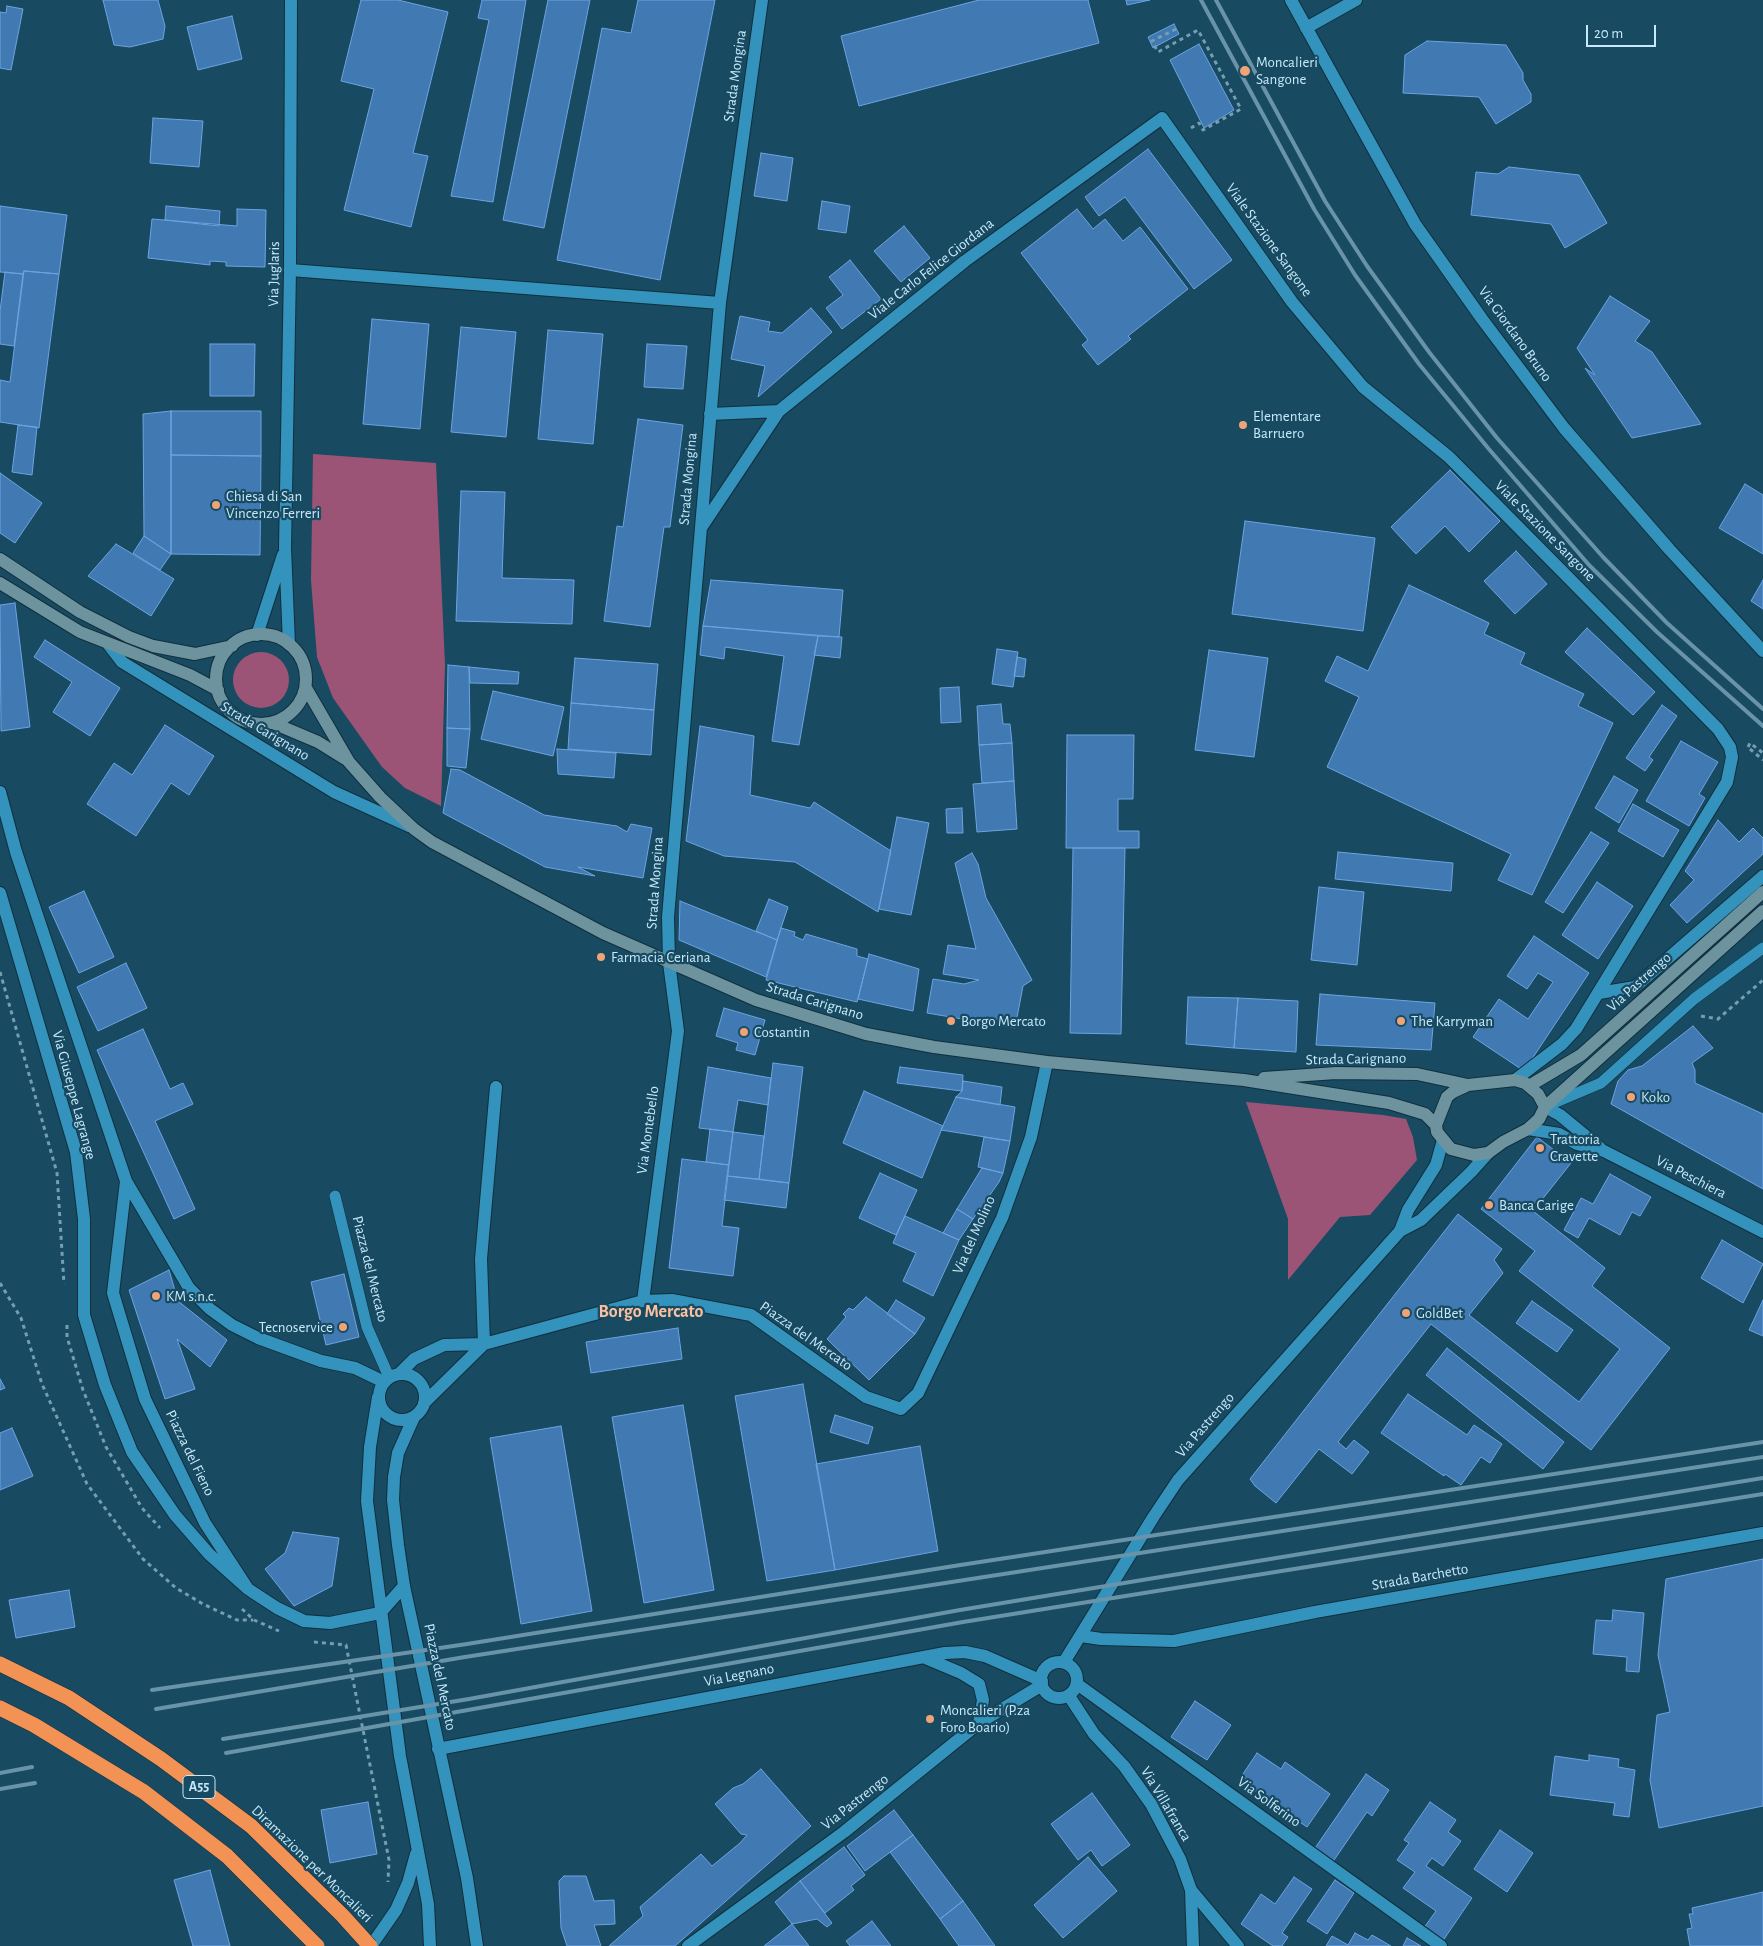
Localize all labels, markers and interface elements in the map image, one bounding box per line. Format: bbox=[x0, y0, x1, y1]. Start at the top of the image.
scale bar bbox=[1588, 15, 1658, 47]
text: 20 m bbox=[1594, 26, 1623, 41]
street label: Strada Mongina bbox=[720, 29, 750, 123]
place label: Moncalieri Sangone bbox=[1256, 53, 1318, 88]
marker: Moncalieri Sangone bbox=[1238, 64, 1252, 78]
street label: Viale Stazione Sangone bbox=[1222, 180, 1316, 300]
street label: Viale Carlo Felice Giordana bbox=[865, 214, 997, 324]
street label: Via Juglaris bbox=[264, 241, 284, 307]
street label: Via Giordano Bruno bbox=[1474, 283, 1556, 385]
place label: Elementare Barruero bbox=[1253, 407, 1321, 442]
marker: Elementare Barruero bbox=[1237, 419, 1249, 431]
street label: Strada Mongina bbox=[675, 432, 701, 526]
street label: Viale Stazione Sangone bbox=[1491, 477, 1599, 585]
place label: Chiesa di San Vincenzo Ferreri bbox=[226, 487, 320, 522]
marker: Chiesa di San Vincenzo Ferreri bbox=[210, 499, 222, 511]
street label: Strada Carignano bbox=[217, 697, 313, 765]
street label: Strada Mongina bbox=[643, 836, 667, 930]
place label: Farmacia Ceriana bbox=[611, 948, 711, 966]
street label: Via Pastrengo bbox=[1603, 948, 1675, 1016]
marker: Farmacia Ceriana bbox=[595, 951, 607, 963]
street label: Strada Carignano bbox=[764, 978, 866, 1024]
place label: Borgo Mercato bbox=[961, 1012, 1046, 1030]
place label: The Karryman bbox=[1411, 1012, 1493, 1030]
marker: Borgo Mercato bbox=[945, 1015, 957, 1027]
marker: The Karryman bbox=[1395, 1015, 1407, 1027]
place label: Costantin bbox=[754, 1023, 810, 1041]
marker: Costantin bbox=[738, 1026, 750, 1038]
street label: Via Giuseppe Lagrange bbox=[48, 1029, 100, 1161]
street label: Strada Carignano bbox=[1306, 1049, 1406, 1069]
street label: Via Montebello bbox=[633, 1085, 663, 1175]
place label: Koko bbox=[1641, 1088, 1670, 1106]
marker: Koko bbox=[1625, 1091, 1637, 1103]
place label: Trattoria Cravette bbox=[1550, 1130, 1600, 1165]
marker: Trattoria Cravette bbox=[1534, 1142, 1546, 1154]
street label: Via Peschiera bbox=[1653, 1152, 1729, 1202]
street label: Via del Molino bbox=[949, 1193, 999, 1277]
place label: Banca Carige bbox=[1499, 1196, 1574, 1214]
marker: Banca Carige bbox=[1483, 1199, 1495, 1211]
street label: Piazza del Mercato bbox=[348, 1214, 392, 1324]
place label: KM s.n.c. bbox=[166, 1287, 216, 1305]
marker: KM s.n.c. bbox=[150, 1290, 162, 1302]
street label: Piazza del Mercato bbox=[756, 1297, 856, 1375]
district label: Borgo Mercato bbox=[599, 1301, 703, 1323]
place label: GoldBet bbox=[1416, 1304, 1463, 1322]
marker: GoldBet bbox=[1400, 1307, 1412, 1319]
place label: Tecnoservice bbox=[259, 1318, 333, 1336]
marker: Tecnoservice bbox=[337, 1321, 349, 1333]
street label: Via Pastrengo bbox=[1172, 1389, 1238, 1461]
street label: Piazza del Fieno bbox=[161, 1407, 219, 1499]
street label: Strada Barchetto bbox=[1370, 1560, 1470, 1594]
street label: Piazza del Mercato bbox=[420, 1622, 460, 1732]
street label: Via Legnano bbox=[702, 1659, 776, 1691]
place label: Moncalieri (P.za Foro Boario) bbox=[940, 1701, 1030, 1736]
marker: Moncalieri (P.za Foro Boario) bbox=[924, 1713, 936, 1725]
street label: Via Villafranca bbox=[1137, 1763, 1195, 1845]
street label: Via Pastrengo bbox=[818, 1770, 892, 1834]
street label: Via Solferino bbox=[1234, 1773, 1304, 1831]
road number: A55 bbox=[183, 1775, 215, 1798]
street label: Diramazione per Moncalieri bbox=[248, 1801, 376, 1927]

